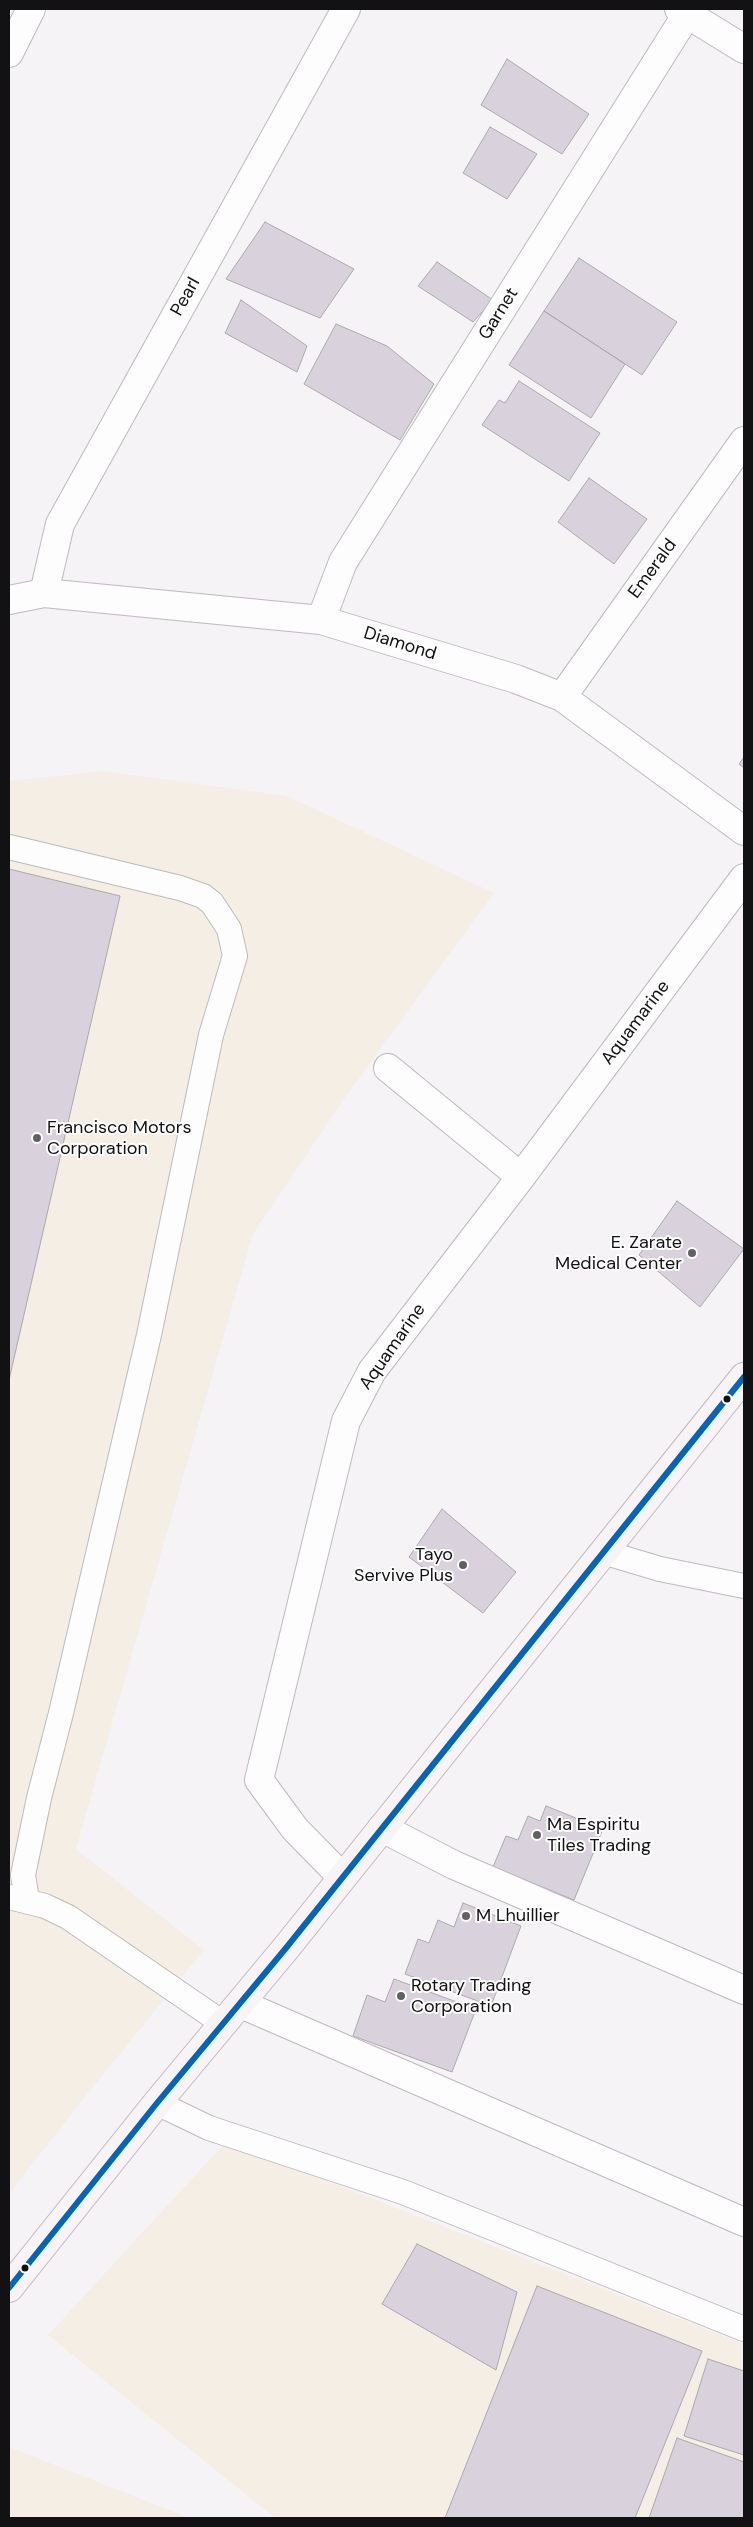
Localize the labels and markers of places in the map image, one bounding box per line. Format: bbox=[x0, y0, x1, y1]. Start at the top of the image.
place label: Francisco Motors Corporation bbox=[47, 1117, 191, 1160]
marker: Francisco Motors Corporation bbox=[31, 1132, 43, 1144]
place label: E. Zarate Medical Center bbox=[555, 1232, 682, 1274]
marker: E. Zarate Medical Center bbox=[686, 1247, 698, 1259]
unlabelled marker bbox=[722, 1394, 732, 1404]
place label: Tayo Servive Plus bbox=[354, 1544, 453, 1586]
marker: Tayo Servive Plus bbox=[457, 1559, 469, 1571]
place label: Ma Espiritu Tiles Trading bbox=[547, 1814, 651, 1856]
marker: Ma Espiritu Tiles Trading bbox=[531, 1829, 543, 1841]
place label: M Lhuillier bbox=[476, 1905, 560, 1927]
marker: M Lhuillier bbox=[460, 1910, 472, 1922]
place label: Rotary Trading Corporation bbox=[411, 1975, 531, 2018]
marker: Rotary Trading Corporation bbox=[395, 1990, 407, 2002]
unlabelled marker bbox=[20, 2263, 30, 2273]

